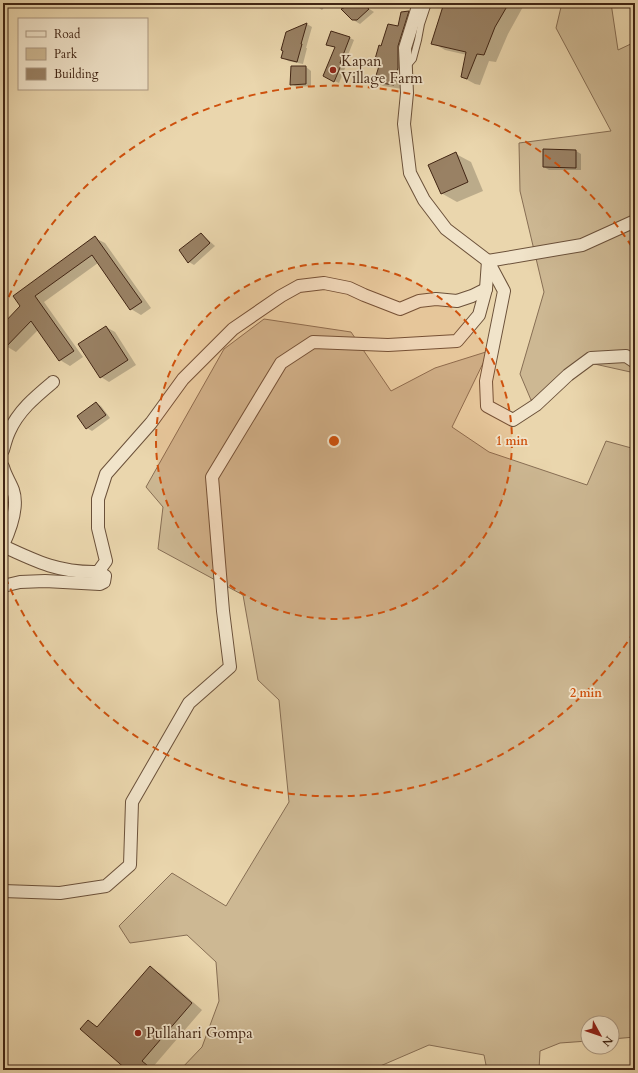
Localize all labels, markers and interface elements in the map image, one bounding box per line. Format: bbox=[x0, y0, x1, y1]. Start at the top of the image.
legend bbox=[18, 18, 148, 90]
text: Road bbox=[54, 26, 81, 42]
text: Park bbox=[54, 46, 78, 62]
place label: Kapan Village Farm bbox=[341, 51, 423, 88]
marker: Kapan Village Farm bbox=[328, 65, 338, 75]
text: Building bbox=[54, 66, 99, 82]
text: 1 min bbox=[496, 433, 528, 449]
centre of rings bbox=[327, 434, 341, 448]
text: 2 min bbox=[570, 685, 602, 701]
north arrow bbox=[580, 1015, 620, 1055]
place label: Pullahari Gompa bbox=[146, 1023, 253, 1043]
marker: Pullahari Gompa bbox=[133, 1028, 143, 1038]
text: N bbox=[598, 1033, 616, 1050]

